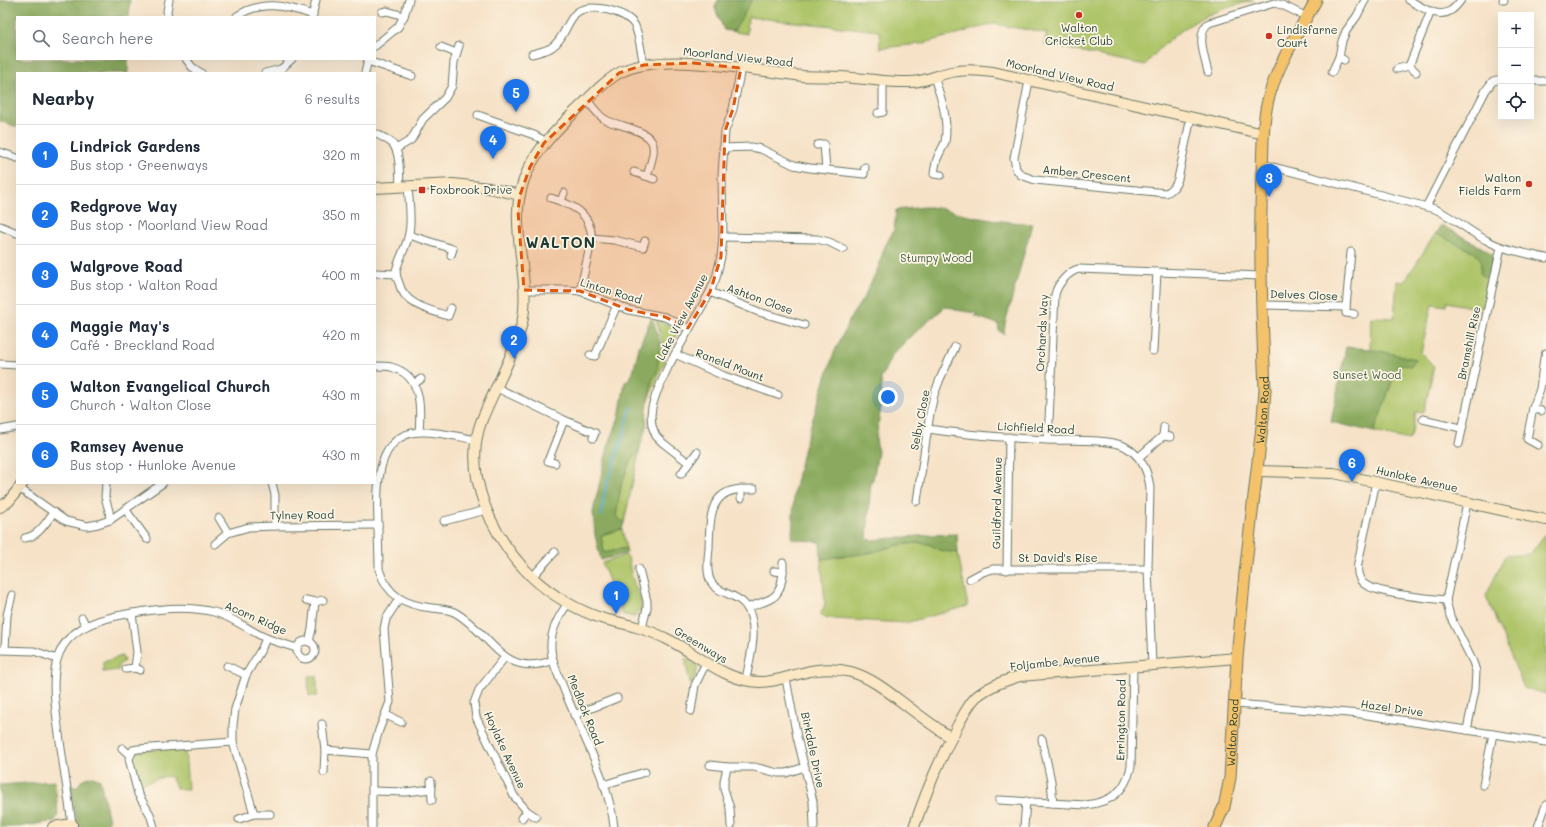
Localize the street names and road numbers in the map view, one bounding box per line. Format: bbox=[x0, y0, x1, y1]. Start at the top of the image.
street label: Moorland View Road bbox=[682, 43, 794, 70]
street label: Moorland View Road bbox=[1005, 55, 1116, 94]
street label: Amber Crescent bbox=[1042, 161, 1132, 186]
street label: Lake View Avenue bbox=[652, 271, 711, 363]
street label: Linton Road bbox=[579, 274, 644, 307]
street label: Ashton Close bbox=[725, 280, 796, 318]
street label: Delves Close bbox=[1270, 286, 1338, 303]
street label: Orchards Way bbox=[1032, 294, 1051, 372]
street label: Bramshill Rise bbox=[1453, 305, 1484, 381]
street label: Raneld Mount bbox=[694, 345, 767, 385]
street label: Walton Road bbox=[1252, 376, 1272, 445]
street label: Selby Close bbox=[906, 388, 933, 451]
street label: Lichfield Road bbox=[997, 418, 1075, 437]
street label: Guildford Avenue bbox=[988, 457, 1005, 549]
street label: Hunloke Avenue bbox=[1375, 462, 1460, 495]
street label: Tylney Road bbox=[270, 506, 334, 523]
street label: St David's Rise bbox=[1019, 550, 1098, 565]
street label: Acorn Ridge bbox=[223, 597, 290, 638]
street label: Greenways bbox=[672, 623, 731, 666]
street label: Foljambe Avenue bbox=[1009, 649, 1101, 674]
street label: Medlock Road bbox=[564, 672, 606, 747]
street label: Errington Road bbox=[1112, 679, 1129, 761]
street label: Hazel Drive bbox=[1360, 696, 1424, 719]
street label: Walton Road bbox=[1223, 698, 1242, 767]
street label: Hoylake Avenue bbox=[481, 709, 530, 791]
street label: Birkdale Drive bbox=[798, 710, 829, 790]

